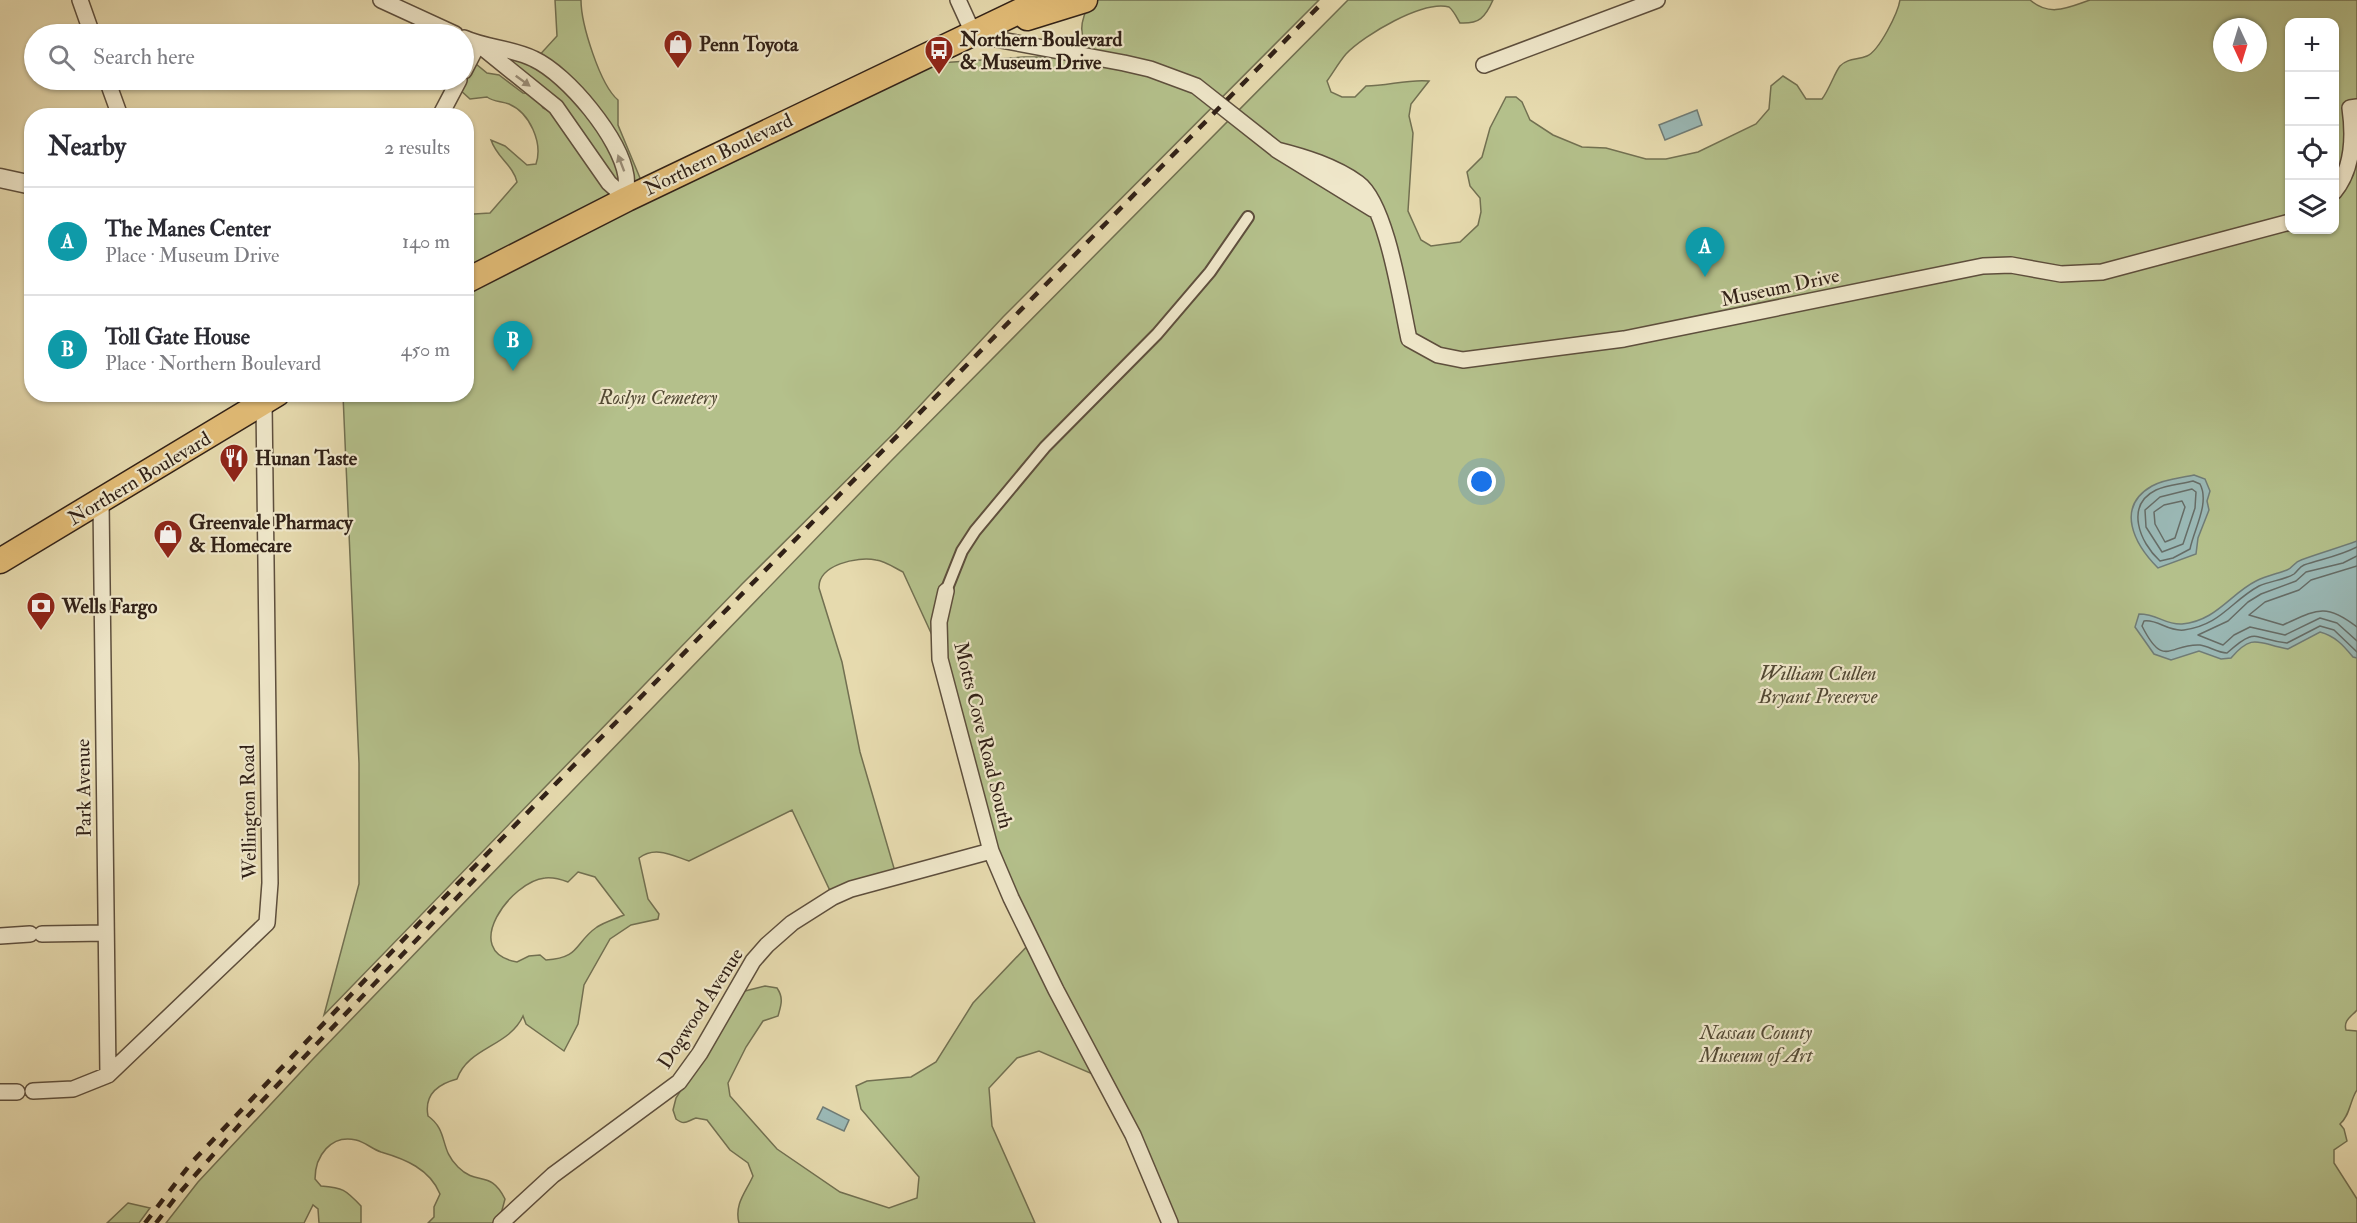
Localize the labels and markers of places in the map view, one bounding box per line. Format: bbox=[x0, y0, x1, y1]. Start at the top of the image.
place label: Northern Boulevard & Museum Drive bbox=[959, 27, 1122, 75]
shop icon: Penn Toyota bbox=[662, 28, 694, 70]
place label: Penn Toyota bbox=[699, 32, 799, 58]
bus stop icon: Northern Boulevard & Museum Drive bbox=[923, 34, 955, 76]
pin: A bbox=[1686, 228, 1724, 277]
pin: B bbox=[494, 322, 532, 371]
restaurant icon: Hunan Taste bbox=[218, 442, 250, 484]
place label: Hunan Taste bbox=[255, 446, 358, 471]
place label: Greenvale Pharmacy & Homecare bbox=[189, 510, 354, 558]
shop icon: Greenvale Pharmacy & Homecare bbox=[152, 518, 184, 560]
bank icon: Wells Fargo bbox=[25, 590, 57, 632]
place label: Wells Fargo bbox=[61, 594, 158, 620]

